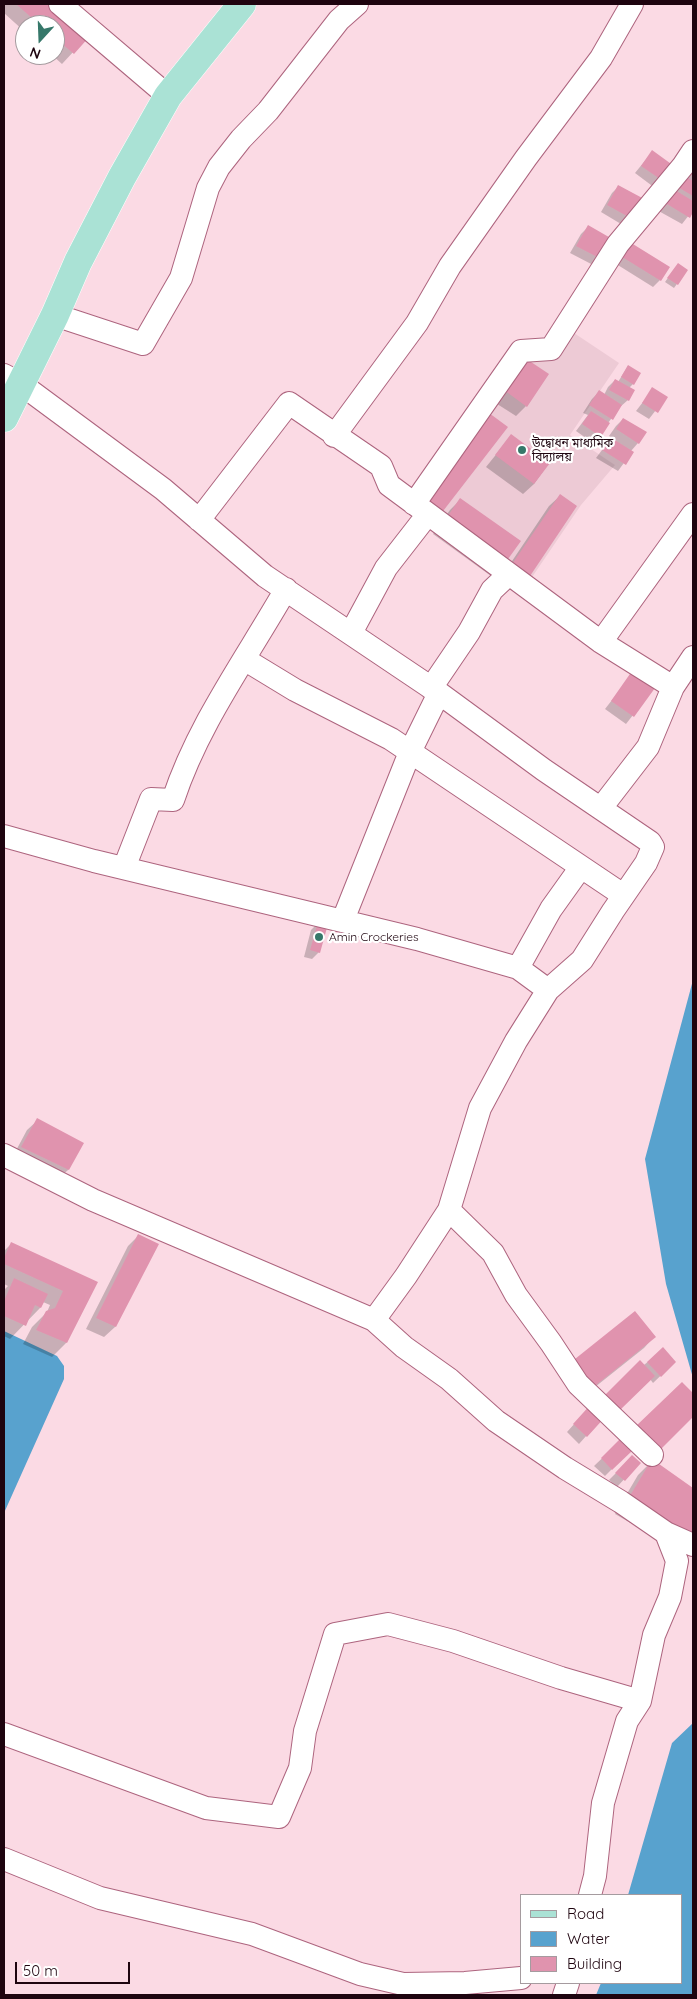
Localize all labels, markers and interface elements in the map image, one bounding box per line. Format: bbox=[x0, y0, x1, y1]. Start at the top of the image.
north arrow bbox=[15, 15, 65, 65]
text: N bbox=[27, 43, 43, 63]
place label: উদ্বোধন মাধ্যমিক বিদ্যালয় bbox=[532, 436, 613, 464]
marker: উদ্বোধন মাধ্যমিক বিদ্যালয় bbox=[516, 444, 528, 456]
place label: Amin Crockeries bbox=[329, 930, 419, 944]
marker: Amin Crockeries bbox=[313, 931, 325, 943]
legend bbox=[520, 1894, 682, 1984]
text: Road bbox=[567, 1904, 604, 1923]
text: Water bbox=[567, 1929, 610, 1948]
scale bar bbox=[18, 1952, 132, 1984]
text: Building bbox=[567, 1954, 622, 1973]
text: 50 m bbox=[23, 1961, 58, 1980]

